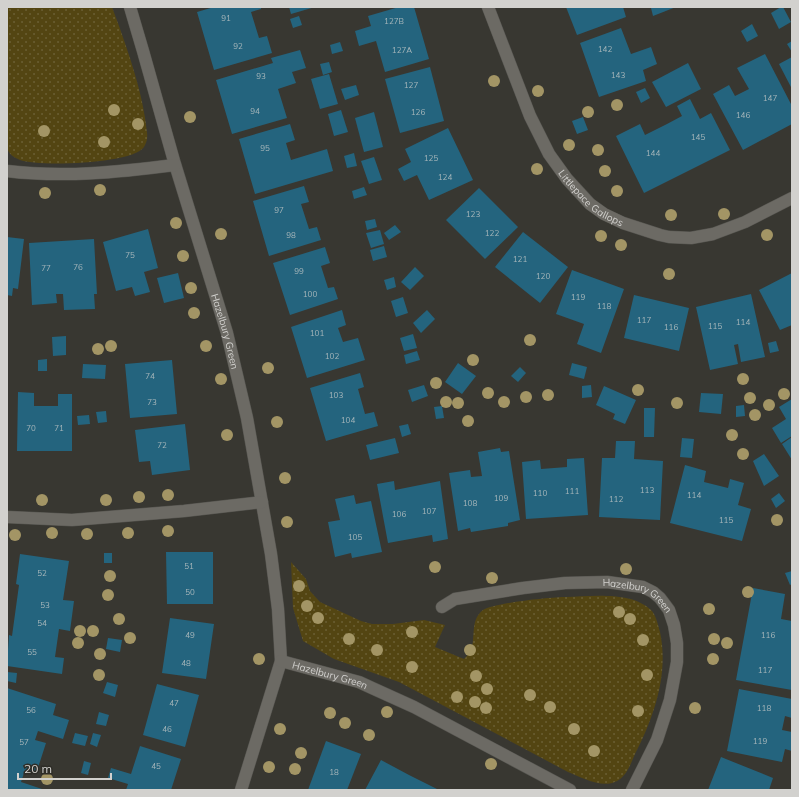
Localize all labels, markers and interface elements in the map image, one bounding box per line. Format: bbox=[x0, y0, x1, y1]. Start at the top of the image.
house number: 91 bbox=[221, 13, 231, 23]
house number: 127B bbox=[384, 16, 404, 26]
house number: 92 bbox=[233, 41, 243, 51]
house number: 142 bbox=[598, 44, 612, 54]
house number: 127A bbox=[392, 45, 412, 55]
house number: 143 bbox=[611, 70, 625, 80]
house number: 93 bbox=[256, 71, 266, 81]
house number: 127 bbox=[404, 80, 418, 90]
house number: 147 bbox=[763, 93, 777, 103]
house number: 94 bbox=[250, 106, 260, 116]
house number: 126 bbox=[411, 107, 425, 117]
house number: 146 bbox=[736, 110, 750, 120]
house number: 145 bbox=[691, 132, 705, 142]
house number: 95 bbox=[260, 143, 270, 153]
house number: 144 bbox=[646, 148, 660, 158]
house number: 125 bbox=[424, 153, 438, 163]
street label: Littlepace Gallops bbox=[556, 167, 626, 229]
house number: 124 bbox=[438, 172, 452, 182]
house number: 97 bbox=[274, 205, 284, 215]
house number: 123 bbox=[466, 209, 480, 219]
house number: 122 bbox=[485, 228, 499, 238]
house number: 98 bbox=[286, 230, 296, 240]
house number: 75 bbox=[125, 250, 135, 260]
house number: 121 bbox=[513, 254, 527, 264]
house number: 76 bbox=[73, 262, 83, 272]
house number: 77 bbox=[41, 263, 51, 273]
house number: 99 bbox=[294, 266, 304, 276]
house number: 120 bbox=[536, 271, 550, 281]
house number: 100 bbox=[303, 289, 317, 299]
street label: Hazelbury Green bbox=[209, 292, 242, 370]
house number: 119 bbox=[571, 292, 585, 302]
house number: 118 bbox=[597, 301, 611, 311]
house number: 117 bbox=[637, 315, 651, 325]
house number: 114 bbox=[736, 317, 750, 327]
house number: 115 bbox=[708, 321, 722, 331]
house number: 116 bbox=[664, 322, 678, 332]
house number: 101 bbox=[310, 328, 324, 338]
house number: 102 bbox=[325, 351, 339, 361]
house number: 74 bbox=[145, 371, 155, 381]
house number: 103 bbox=[329, 390, 343, 400]
house number: 73 bbox=[147, 397, 157, 407]
house number: 104 bbox=[341, 415, 355, 425]
house number: 70 bbox=[26, 423, 36, 433]
house number: 71 bbox=[54, 423, 64, 433]
house number: 72 bbox=[157, 440, 167, 450]
house number: 113 bbox=[640, 485, 654, 495]
house number: 111 bbox=[565, 486, 579, 496]
house number: 110 bbox=[533, 488, 547, 498]
house number: 114 bbox=[687, 490, 701, 500]
house number: 109 bbox=[494, 493, 508, 503]
house number: 112 bbox=[609, 494, 623, 504]
house number: 108 bbox=[463, 498, 477, 508]
house number: 107 bbox=[422, 506, 436, 516]
house number: 106 bbox=[392, 509, 406, 519]
house number: 115 bbox=[719, 515, 733, 525]
house number: 105 bbox=[348, 532, 362, 542]
house number: 51 bbox=[184, 561, 194, 571]
house number: 52 bbox=[37, 568, 47, 578]
street label: Hazelbury Green bbox=[602, 575, 675, 615]
house number: 50 bbox=[185, 587, 195, 597]
house number: 53 bbox=[40, 600, 50, 610]
house number: 54 bbox=[37, 618, 47, 628]
house number: 49 bbox=[185, 630, 195, 640]
house number: 116 bbox=[761, 630, 775, 640]
house number: 55 bbox=[27, 647, 37, 657]
house number: 48 bbox=[181, 658, 191, 668]
street label: Hazelbury Green bbox=[291, 658, 370, 692]
house number: 117 bbox=[758, 665, 772, 675]
house number: 47 bbox=[169, 698, 179, 708]
house number: 118 bbox=[757, 703, 771, 713]
house number: 56 bbox=[26, 705, 36, 715]
house number: 46 bbox=[162, 724, 172, 734]
house number: 119 bbox=[753, 736, 767, 746]
house number: 57 bbox=[19, 737, 29, 747]
scale bar bbox=[18, 755, 111, 781]
text: 20 m bbox=[24, 761, 52, 776]
house number: 45 bbox=[151, 761, 161, 771]
house number: 18 bbox=[329, 767, 339, 777]

